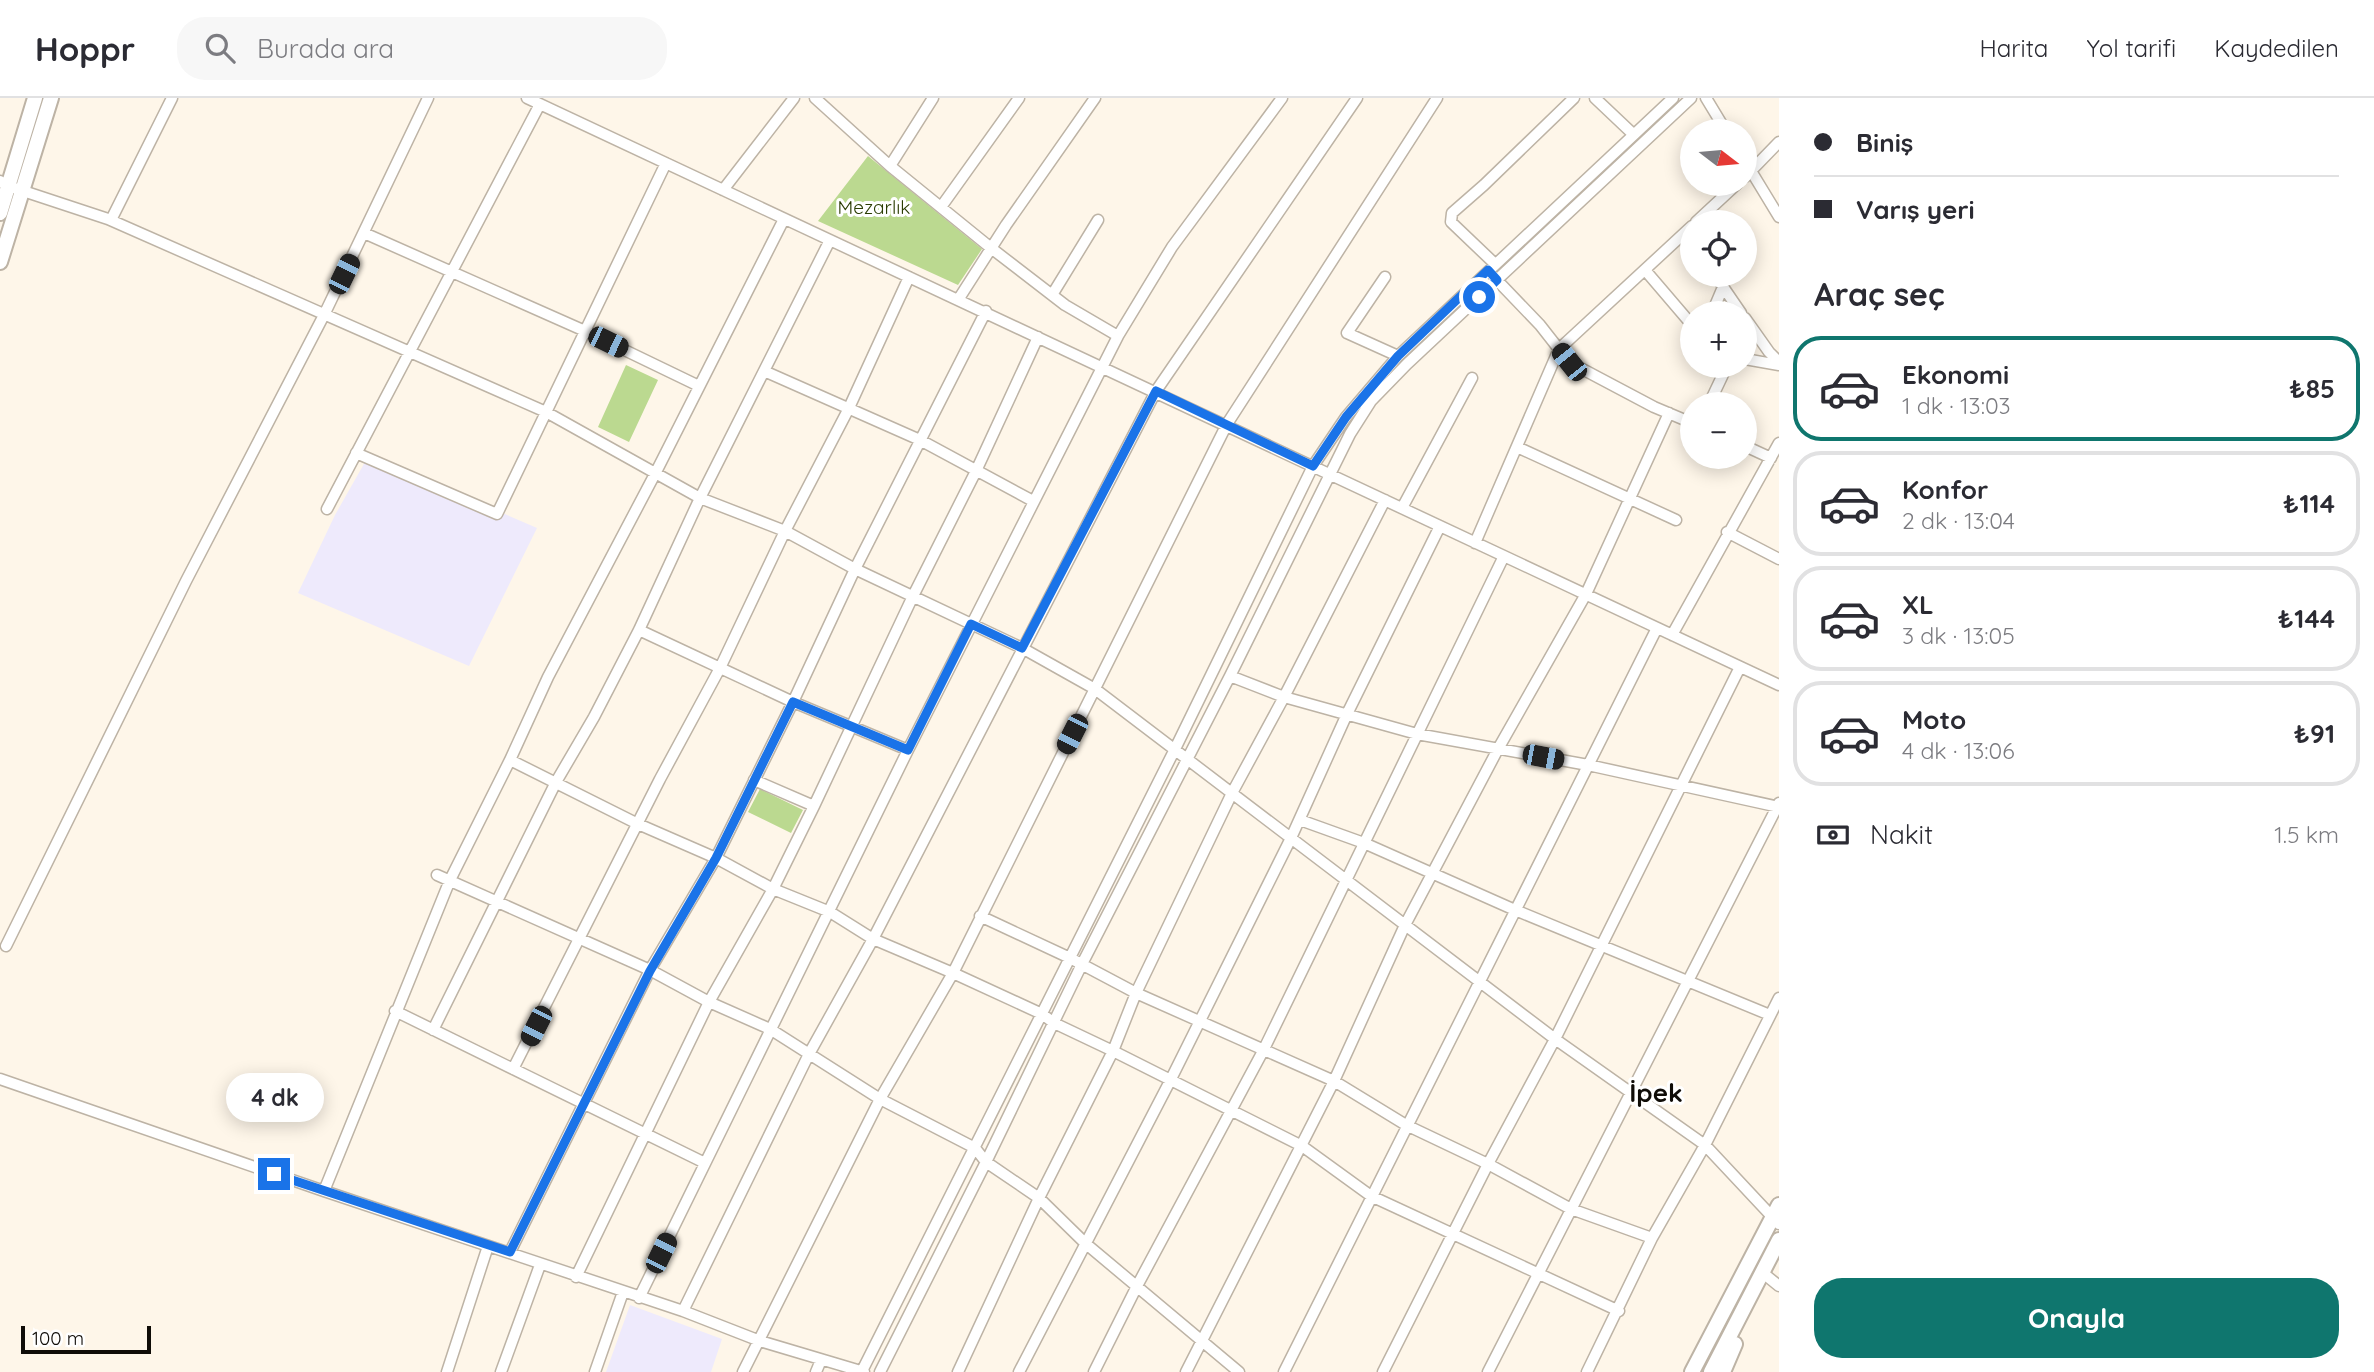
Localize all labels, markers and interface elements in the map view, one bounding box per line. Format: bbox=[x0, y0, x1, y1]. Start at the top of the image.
search box bbox=[177, 17, 667, 80]
text: Hoppr bbox=[35, 28, 135, 69]
icon: search bbox=[201, 29, 239, 67]
text: Burada ara bbox=[257, 32, 394, 65]
text: Harita bbox=[1980, 33, 2048, 63]
text: Yol tarifi bbox=[2086, 33, 2176, 63]
text: Kaydedilen bbox=[2214, 33, 2339, 63]
north arrow bbox=[1680, 119, 1757, 196]
map controls bbox=[1680, 119, 1757, 469]
text: Biniş bbox=[1856, 126, 1913, 159]
text: Varış yeri bbox=[1856, 193, 1975, 226]
park label: Mezarlık bbox=[838, 195, 910, 219]
button: locate bbox=[1680, 210, 1757, 287]
car bbox=[326, 251, 363, 297]
text: Araç seç bbox=[1814, 274, 1945, 314]
route start bbox=[1463, 281, 1495, 313]
button: + bbox=[1680, 301, 1757, 378]
car bbox=[585, 323, 632, 361]
car bbox=[1548, 339, 1591, 385]
icon: car bbox=[1818, 357, 1881, 420]
text: Ekonomi bbox=[1902, 358, 2009, 391]
text: ₺85 bbox=[2289, 372, 2335, 405]
text: 1 dk · 13:03 bbox=[1902, 391, 2011, 420]
button: − bbox=[1680, 392, 1757, 469]
icon: car bbox=[1818, 472, 1881, 535]
text: Konfor bbox=[1902, 473, 1988, 506]
text: ₺114 bbox=[2283, 487, 2335, 520]
text: 2 dk · 13:04 bbox=[1902, 506, 2015, 535]
icon: car bbox=[1818, 587, 1881, 650]
text: XL bbox=[1902, 588, 1934, 621]
text: ₺144 bbox=[2278, 602, 2335, 635]
text: 3 dk · 13:05 bbox=[1902, 621, 2015, 650]
icon: car bbox=[1818, 702, 1881, 765]
text: Moto bbox=[1902, 703, 1966, 736]
car bbox=[1054, 711, 1091, 757]
text: ₺91 bbox=[2294, 717, 2335, 750]
text: 4 dk · 13:06 bbox=[1902, 736, 2015, 765]
car bbox=[1521, 743, 1566, 771]
icon: cash bbox=[1814, 816, 1852, 854]
text: Nakit bbox=[1870, 818, 1933, 851]
text: 1.5 km bbox=[2274, 820, 2339, 849]
car bbox=[518, 1003, 555, 1049]
callout: 4 dk bbox=[225, 1072, 323, 1122]
district label: İpek bbox=[1629, 1076, 1683, 1109]
text: 4 dk bbox=[251, 1083, 299, 1112]
route end bbox=[258, 1158, 290, 1190]
car bbox=[643, 1230, 680, 1276]
button: Onayla bbox=[1814, 1278, 2339, 1358]
scale bar bbox=[21, 1323, 150, 1355]
text: 100 m bbox=[32, 1326, 84, 1350]

